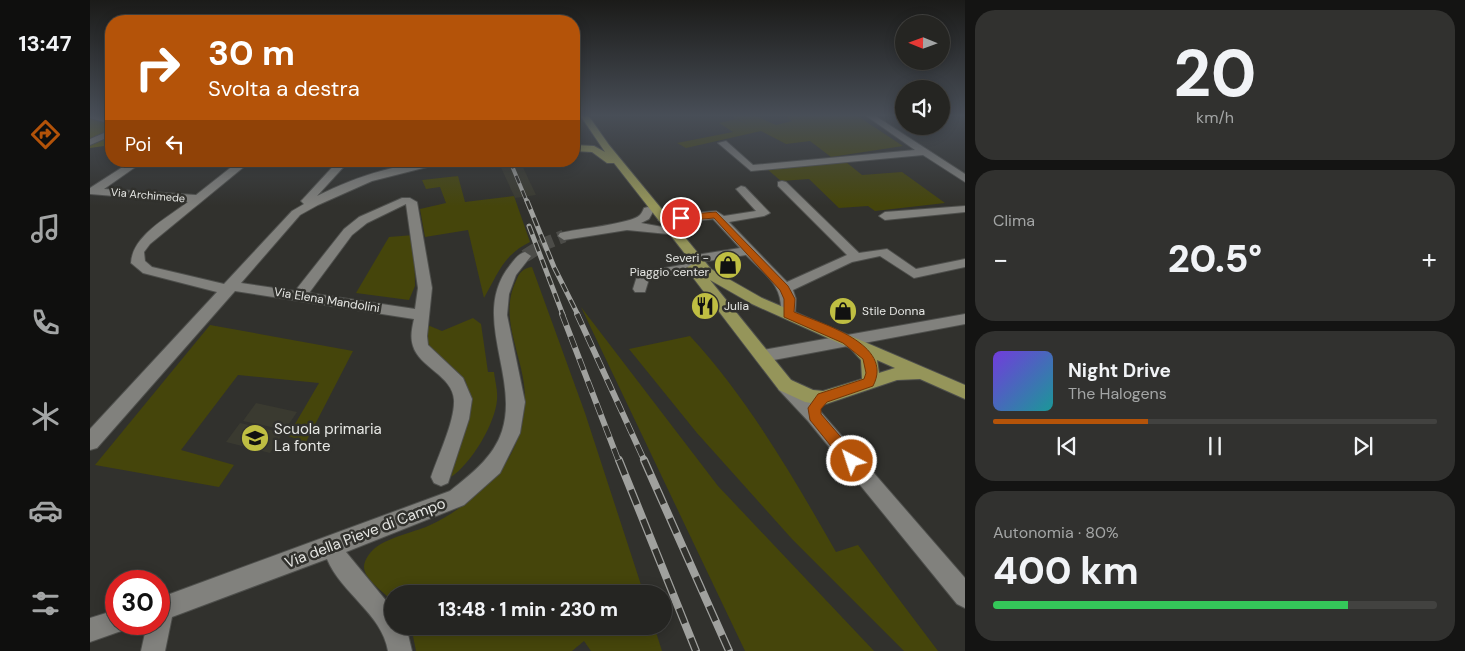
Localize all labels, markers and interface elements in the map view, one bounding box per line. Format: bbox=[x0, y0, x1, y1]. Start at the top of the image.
north arrow bbox=[895, 15, 950, 70]
map controls bbox=[895, 15, 950, 135]
text: 13:47 bbox=[19, 29, 71, 58]
text: 30 m bbox=[208, 30, 295, 76]
text: 20 bbox=[1174, 32, 1257, 116]
icon: right bbox=[125, 35, 190, 100]
text: Svolta a destra bbox=[208, 74, 360, 103]
button: sound bbox=[895, 80, 950, 135]
text: km/h bbox=[1196, 107, 1234, 128]
icon: directions bbox=[28, 117, 63, 152]
icon: left bbox=[161, 130, 189, 158]
text: Poi bbox=[125, 132, 151, 157]
street label: Via Archimede bbox=[110, 185, 186, 205]
pin bbox=[660, 197, 702, 239]
icon: arrive bbox=[667, 204, 695, 232]
text: Clima bbox=[993, 210, 1035, 231]
icon: music bbox=[28, 211, 63, 246]
text: 20.5° bbox=[1168, 234, 1262, 284]
text: − bbox=[993, 241, 1008, 278]
text: + bbox=[1422, 241, 1437, 278]
place label: Severi - Piaggio center bbox=[630, 250, 710, 280]
shop icon: Severi - Piaggio center bbox=[713, 250, 743, 280]
street label: Via Elena Mandolini bbox=[273, 284, 381, 316]
restaurant icon: Julia bbox=[690, 291, 720, 321]
shop icon: Stile Donna bbox=[828, 296, 858, 326]
place label: Julia bbox=[724, 298, 749, 314]
place label: Stile Donna bbox=[862, 303, 925, 319]
icon: phone bbox=[28, 305, 63, 340]
text: Night Drive bbox=[1068, 358, 1171, 383]
text: The Halogens bbox=[1068, 383, 1167, 404]
icon: climate bbox=[28, 399, 63, 434]
place label: Scuola primaria La fonte bbox=[274, 419, 382, 456]
school or university icon: Scuola primaria La fonte bbox=[240, 423, 270, 453]
icon: previous bbox=[1053, 432, 1081, 460]
icon: pause bbox=[1201, 432, 1229, 460]
icon: next bbox=[1349, 432, 1377, 460]
position arrow bbox=[825, 434, 877, 486]
icon: car bbox=[28, 493, 63, 528]
street label: Via della Pieve di Campo bbox=[282, 493, 448, 573]
text: Autonomia · 80% bbox=[993, 522, 1119, 543]
text: 400 km bbox=[993, 546, 1139, 596]
speed limit sign: 30 bbox=[105, 570, 170, 635]
icon: filters bbox=[28, 586, 63, 621]
text: 13:48 · 1 min · 230 m bbox=[438, 597, 618, 622]

